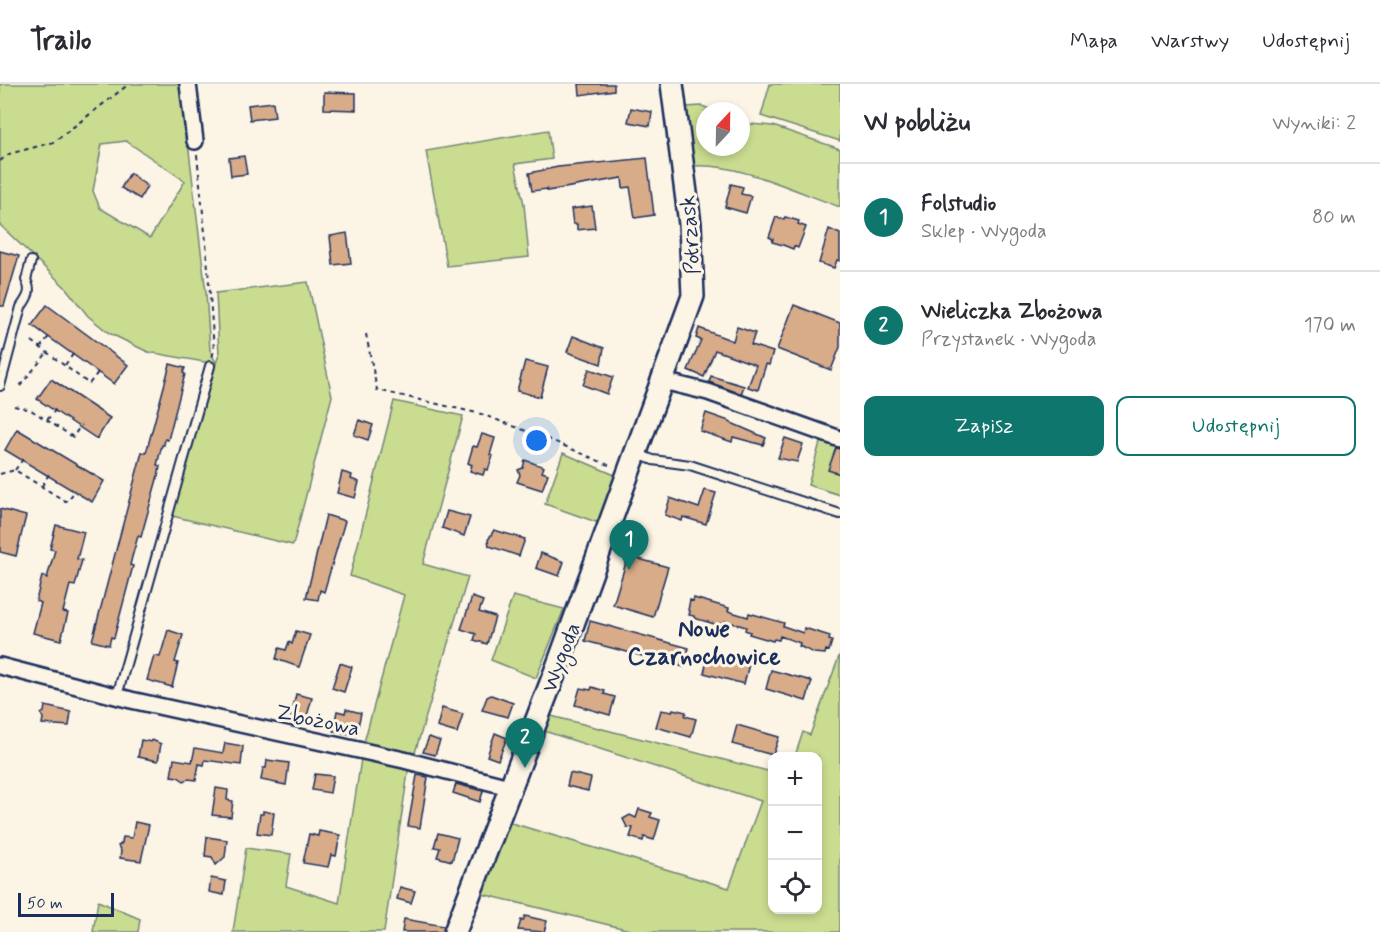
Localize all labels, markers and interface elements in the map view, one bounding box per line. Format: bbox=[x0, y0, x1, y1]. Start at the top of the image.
text: Trailo bbox=[30, 23, 91, 60]
text: Mapa bbox=[1070, 27, 1118, 55]
text: Warstwy bbox=[1151, 27, 1229, 55]
text: Udostępnij bbox=[1262, 27, 1350, 55]
north arrow bbox=[696, 102, 750, 156]
text: W pobliżu bbox=[864, 106, 970, 140]
text: Wyniki: 2 bbox=[1272, 110, 1356, 137]
text: Folstudio bbox=[921, 190, 996, 218]
street label: Potrzask bbox=[674, 194, 708, 275]
text: 1 bbox=[879, 204, 888, 231]
text: 80 m bbox=[1312, 204, 1356, 231]
text: Sklep · Wygoda bbox=[921, 218, 1047, 245]
text: Wieliczka Zbożowa bbox=[921, 298, 1102, 326]
text: 2 bbox=[879, 312, 888, 339]
text: 170 m bbox=[1304, 312, 1356, 339]
text: Przystanek · Wygoda bbox=[921, 326, 1096, 353]
button: Zapisz bbox=[864, 396, 1104, 456]
button: Udostępnij bbox=[1116, 396, 1356, 456]
your location bbox=[522, 426, 551, 455]
pin: 1 bbox=[610, 520, 648, 570]
district label: Nowe Czarnochowice bbox=[627, 614, 781, 673]
street label: Wygoda bbox=[536, 619, 591, 698]
street label: Zbożowa bbox=[273, 698, 362, 744]
pin: 2 bbox=[506, 718, 544, 768]
map controls bbox=[768, 752, 822, 914]
button: + bbox=[768, 752, 822, 806]
button: − bbox=[768, 806, 822, 860]
button: locate bbox=[768, 860, 822, 914]
scale bar bbox=[18, 890, 114, 918]
text: 50 m bbox=[27, 893, 63, 914]

